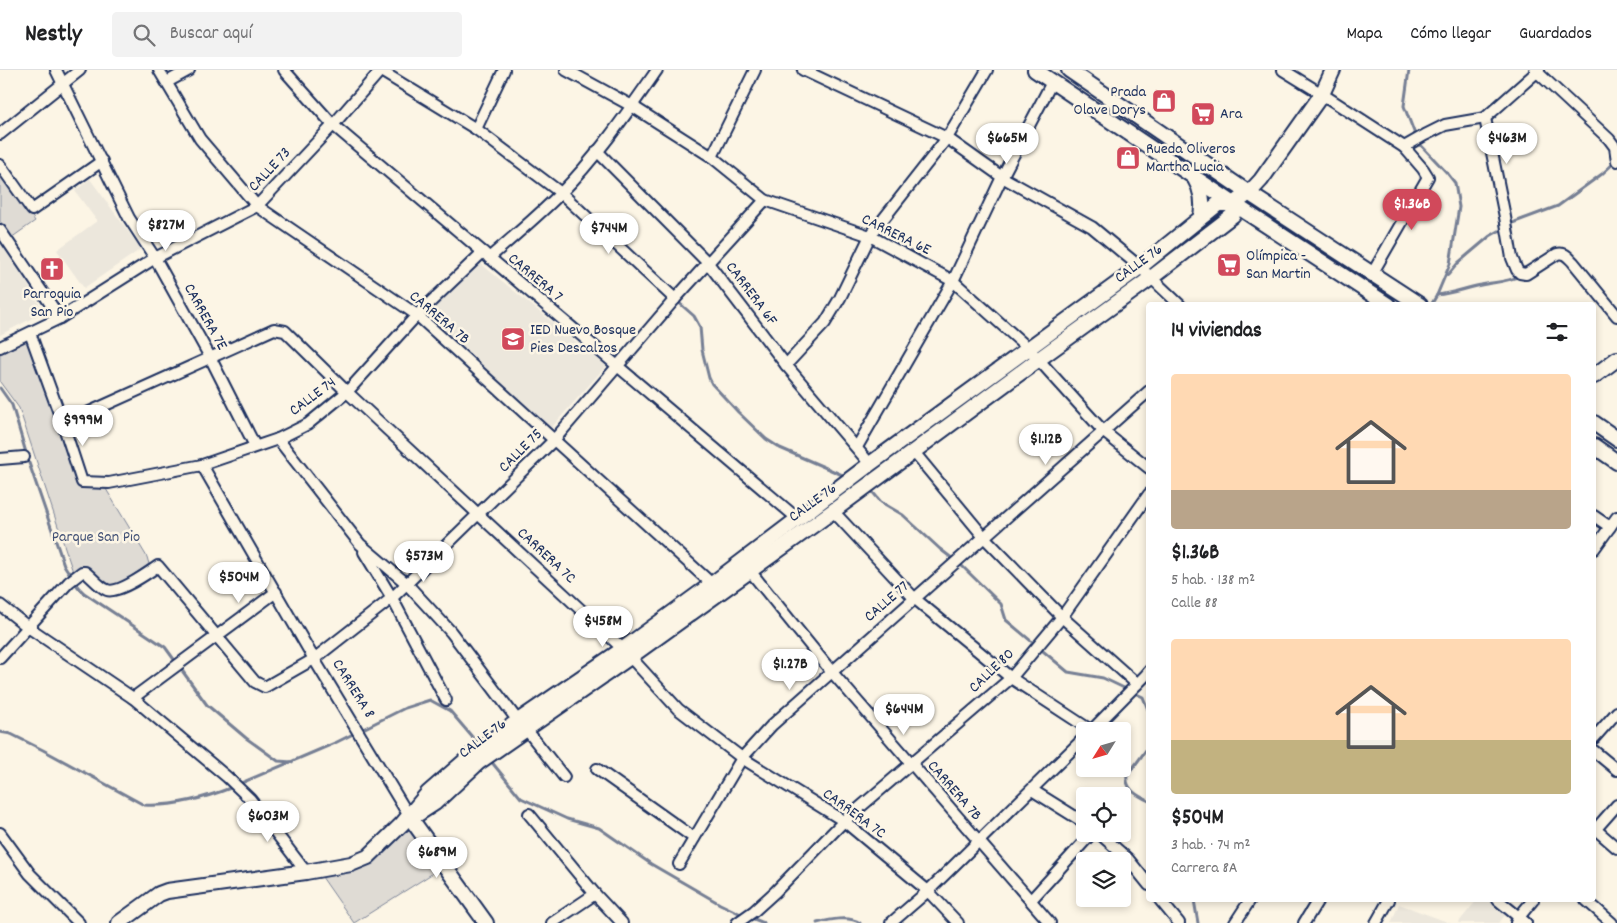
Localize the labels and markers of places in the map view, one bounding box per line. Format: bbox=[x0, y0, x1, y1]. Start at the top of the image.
place label: Prada Olave Dorys bbox=[1074, 81, 1146, 122]
shop icon: Prada Olave Dorys bbox=[1151, 88, 1177, 114]
supermarket icon: Ara bbox=[1190, 101, 1216, 127]
place label: Ara bbox=[1220, 103, 1243, 126]
pin: $665M bbox=[972, 122, 1042, 165]
pin: $463M bbox=[1472, 122, 1542, 165]
place label: Rueda Oliveros Martha Lucia bbox=[1146, 138, 1236, 179]
shop icon: Rueda Oliveros Martha Lucia bbox=[1115, 145, 1141, 171]
pin: $1.36B bbox=[1371, 189, 1453, 231]
pin: $827M bbox=[131, 210, 201, 252]
pin: $744M bbox=[574, 212, 644, 255]
place label: Olímpica - San Martin bbox=[1246, 245, 1311, 286]
supermarket icon: Olímpica - San Martin bbox=[1216, 252, 1242, 278]
church icon: Parroquia San Pio bbox=[39, 256, 65, 282]
place label: Parroquia San Pio bbox=[23, 283, 82, 324]
place label: IED Nuevo Bosque Pies Descalzos bbox=[530, 319, 636, 360]
school or university icon: IED Nuevo Bosque Pies Descalzos bbox=[500, 326, 526, 352]
pin: $999M bbox=[48, 404, 118, 447]
pin: $1.12B bbox=[1005, 424, 1087, 466]
pin: $573M bbox=[389, 540, 459, 583]
pin: $504M bbox=[204, 562, 274, 604]
pin: $458M bbox=[568, 606, 638, 648]
pin: $1.27B bbox=[749, 648, 831, 691]
pin: $644M bbox=[869, 694, 939, 736]
pin: $603M bbox=[233, 800, 303, 843]
pin: $689M bbox=[402, 836, 472, 879]

